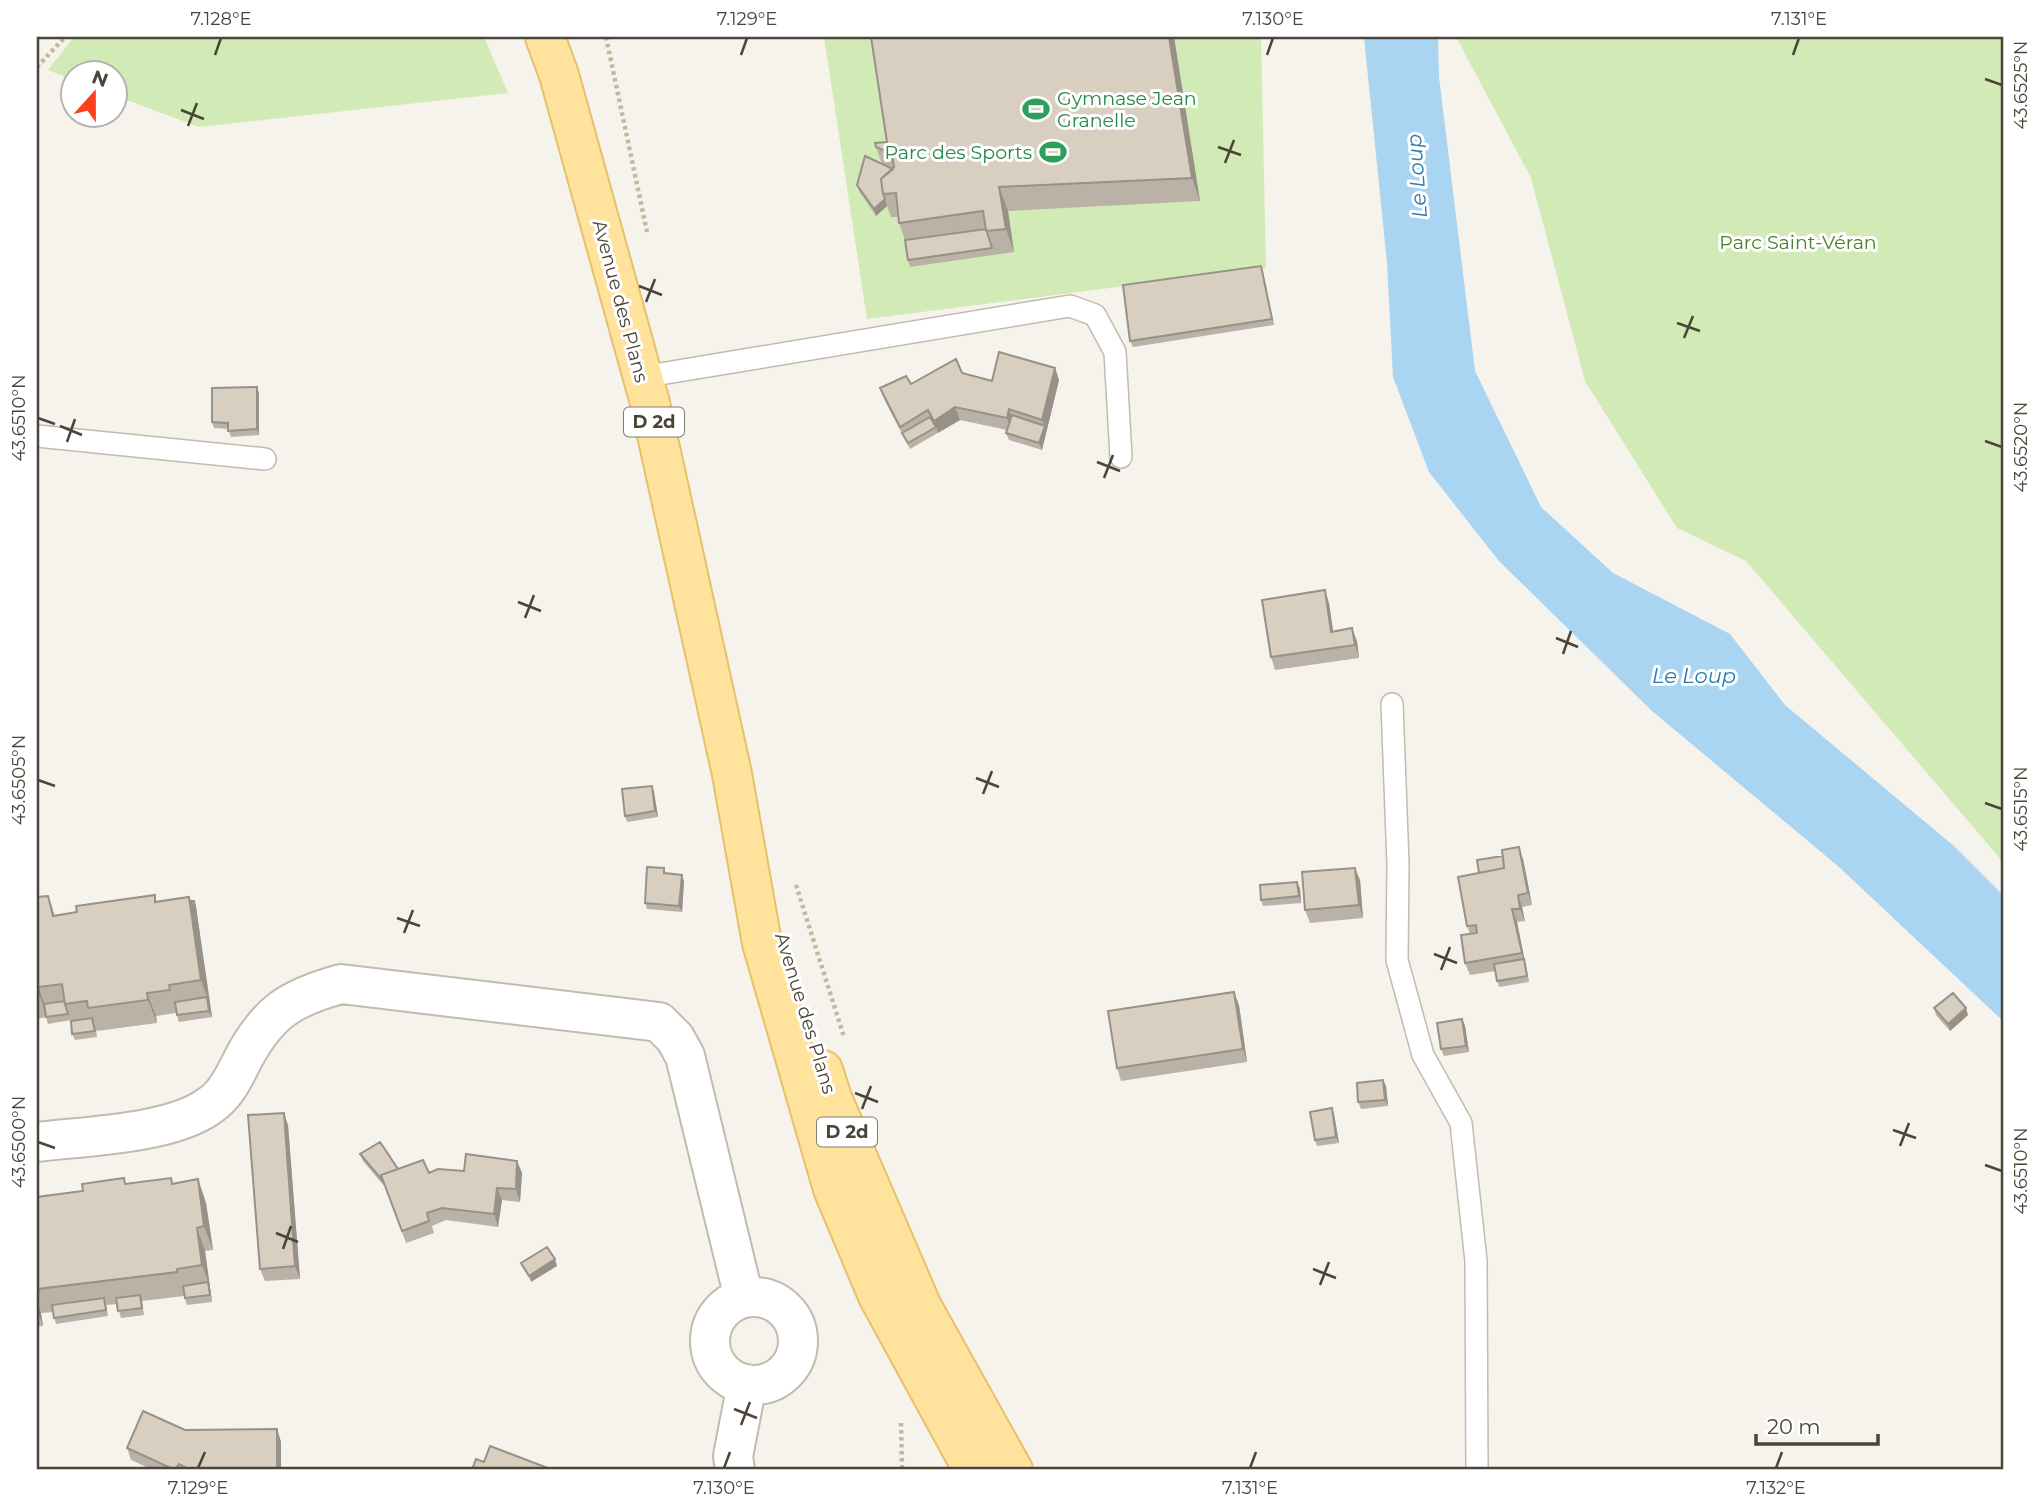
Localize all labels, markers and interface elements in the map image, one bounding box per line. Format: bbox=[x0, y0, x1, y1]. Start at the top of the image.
text: 7.128°E bbox=[190, 8, 252, 30]
text: 7.129°E bbox=[717, 8, 777, 30]
text: 7.130°E bbox=[1242, 8, 1304, 30]
text: 7.131°E bbox=[1771, 8, 1827, 30]
text: 43.6525°N bbox=[2010, 41, 2032, 129]
north arrow bbox=[60, 60, 130, 130]
text: N bbox=[89, 65, 111, 92]
place label: Gymnase Jean Granelle bbox=[1057, 87, 1197, 132]
sports icon: Gymnase Jean Granelle bbox=[1021, 94, 1051, 124]
water label: Le Loup bbox=[1401, 133, 1432, 219]
sports icon: Parc des Sports bbox=[1038, 137, 1068, 167]
place label: Parc des Sports bbox=[884, 141, 1032, 164]
street label: Avenue des Plans bbox=[588, 217, 653, 385]
park label: Parc Saint-Véran bbox=[1719, 231, 1877, 254]
text: 43.6510°N bbox=[8, 374, 30, 462]
text: 43.6520°N bbox=[2010, 402, 2032, 492]
road number: D 2d bbox=[624, 408, 684, 436]
water label: Le Loup bbox=[1652, 663, 1736, 688]
text: 43.6505°N bbox=[8, 735, 30, 825]
text: 43.6515°N bbox=[2010, 766, 2032, 852]
street label: Avenue des Plans bbox=[770, 930, 841, 1097]
text: 43.6500°N bbox=[8, 1096, 30, 1188]
road number: D 2d bbox=[817, 1118, 877, 1147]
text: 43.6510°N bbox=[2010, 1127, 2032, 1215]
scale bar bbox=[1756, 1402, 1879, 1446]
text: 20 m bbox=[1767, 1414, 1821, 1439]
text: 7.129°E bbox=[168, 1477, 228, 1499]
text: 7.130°E bbox=[693, 1477, 755, 1499]
text: 7.131°E bbox=[1222, 1477, 1278, 1499]
text: 7.132°E bbox=[1746, 1477, 1806, 1499]

